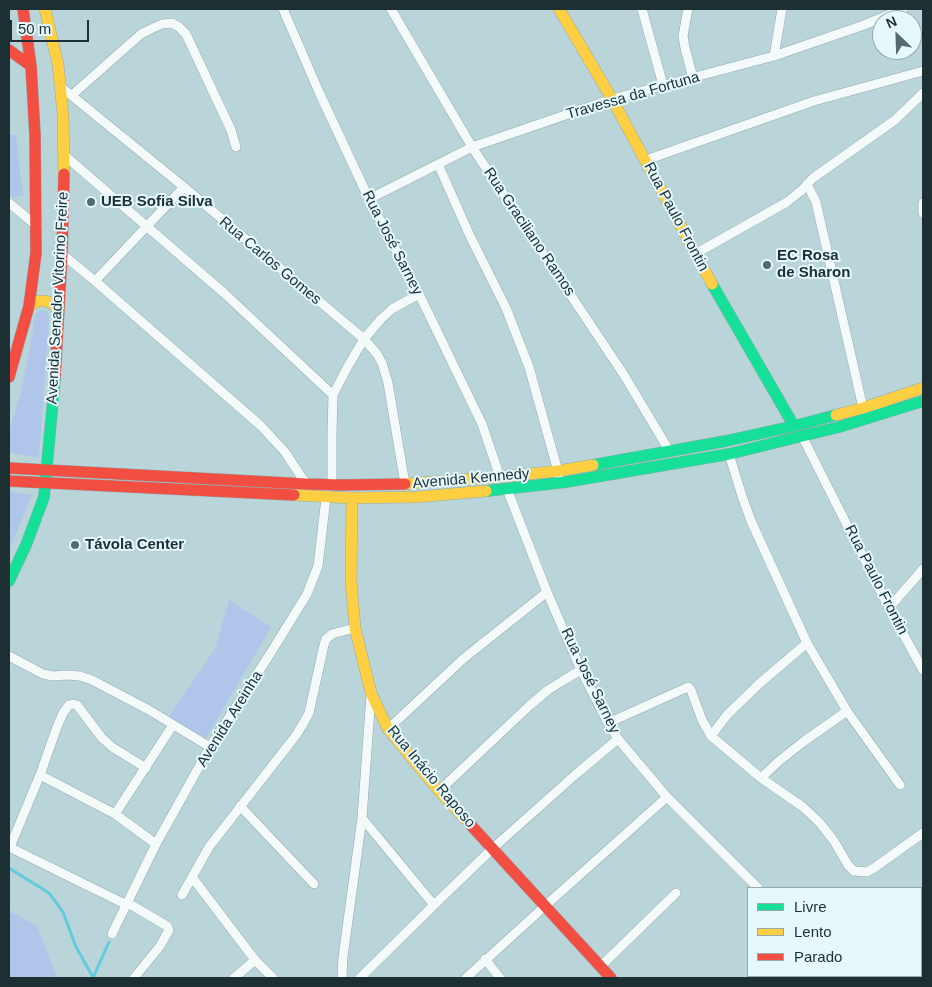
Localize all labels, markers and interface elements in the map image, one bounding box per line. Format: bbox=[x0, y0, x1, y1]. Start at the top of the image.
scale bar bbox=[12, 10, 91, 42]
north arrow bbox=[872, 10, 922, 60]
text: N bbox=[883, 13, 899, 32]
text: 50 m bbox=[18, 20, 51, 37]
street label: Travessa da Fortuna bbox=[564, 68, 702, 124]
street label: Rua Paulo Frontin bbox=[640, 159, 712, 275]
street label: Rua Graciliano Ramos bbox=[479, 164, 579, 300]
street label: Rua José Sarney bbox=[358, 188, 426, 298]
street label: Avenida Senador Vitorino Freire bbox=[43, 191, 73, 405]
place label: UEB Sofia Silva bbox=[101, 193, 213, 211]
marker: UEB Sofia Silva bbox=[85, 196, 97, 208]
street label: Rua Carlos Gomes bbox=[215, 213, 325, 309]
place label: EC Rosa de Sharon bbox=[777, 247, 850, 282]
marker: EC Rosa de Sharon bbox=[761, 259, 773, 271]
street label: Avenida Kennedy bbox=[412, 465, 530, 493]
street label: Rua Paulo Frontin bbox=[841, 522, 911, 638]
place label: Távola Center bbox=[85, 536, 184, 554]
marker: Távola Center bbox=[69, 539, 81, 551]
street label: Rua José Sarney bbox=[557, 625, 623, 737]
street label: Avenida Areinha bbox=[193, 668, 267, 770]
street label: Rua Inácio Raposo bbox=[383, 722, 479, 832]
legend bbox=[747, 887, 922, 977]
text: Livre bbox=[794, 898, 827, 915]
text: Lento bbox=[794, 923, 832, 940]
text: Parado bbox=[794, 948, 842, 965]

